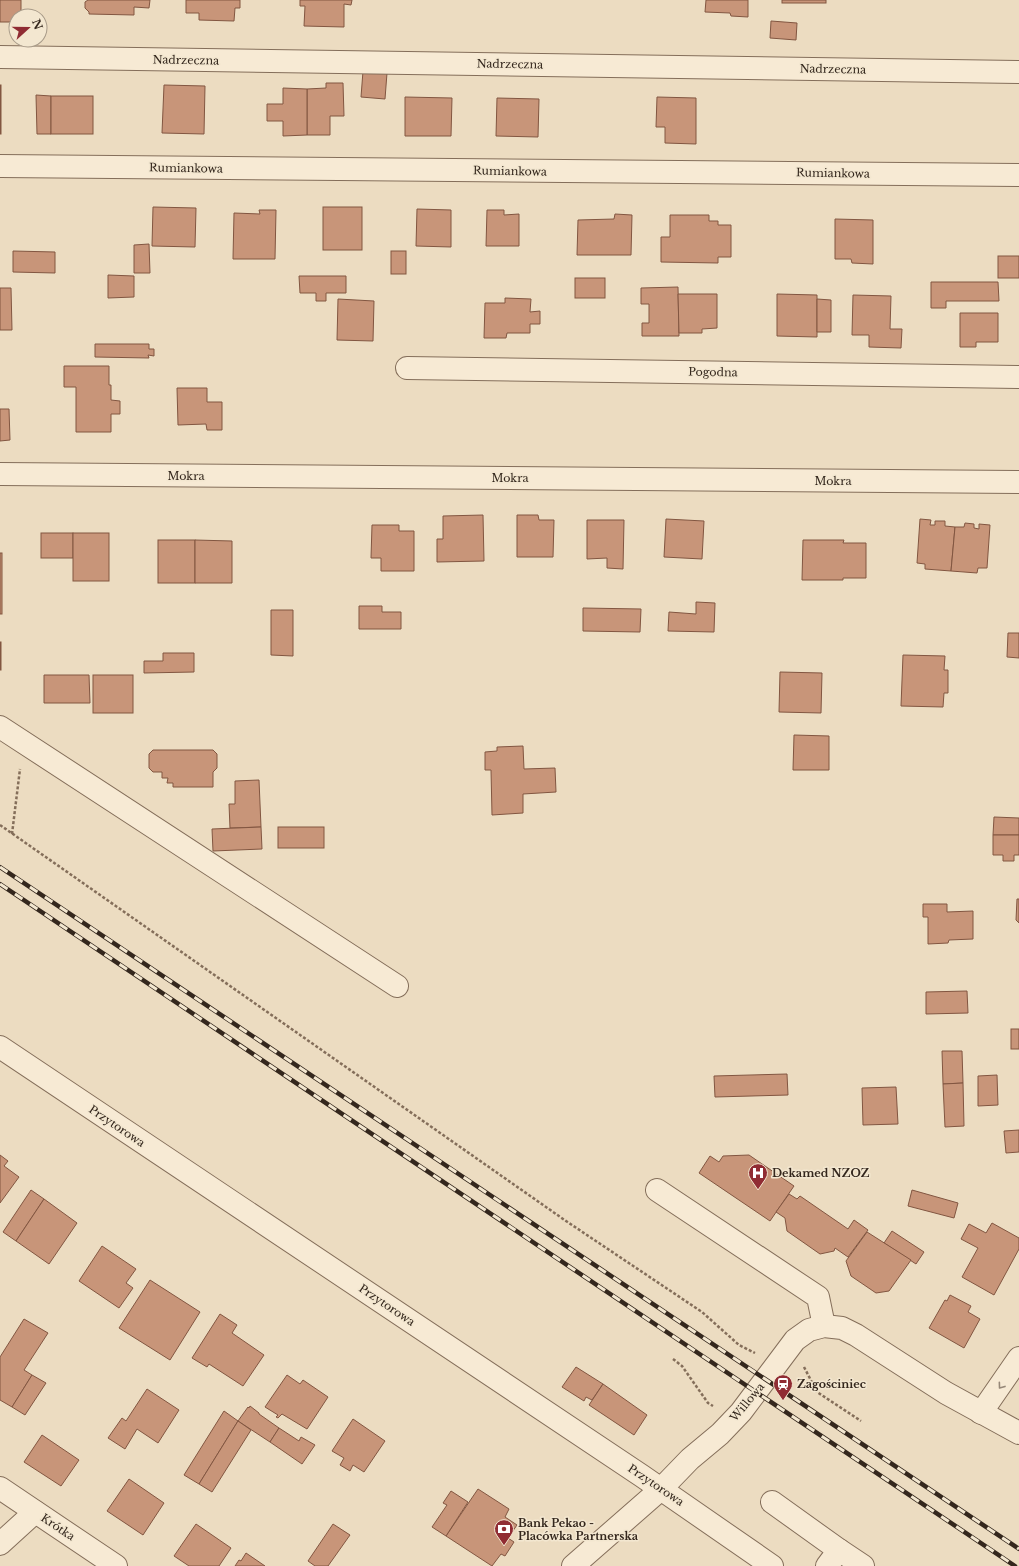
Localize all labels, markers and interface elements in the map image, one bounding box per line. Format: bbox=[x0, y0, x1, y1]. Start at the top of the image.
north arrow bbox=[8, 8, 48, 48]
text: N bbox=[29, 17, 46, 32]
street label: Nadrzeczna bbox=[153, 52, 220, 68]
street label: Nadrzeczna bbox=[477, 56, 544, 72]
street label: Nadrzeczna bbox=[800, 61, 867, 77]
street label: Rumiankowa bbox=[149, 160, 224, 176]
street label: Rumiankowa bbox=[473, 163, 548, 179]
street label: Rumiankowa bbox=[796, 165, 871, 181]
street label: Pogodna bbox=[688, 365, 739, 379]
street label: Mokra bbox=[167, 469, 205, 483]
street label: Mokra bbox=[491, 471, 529, 485]
street label: Mokra bbox=[814, 474, 852, 488]
street label: Przytorowa bbox=[86, 1102, 149, 1150]
hospital icon: Dekamed NZOZ bbox=[747, 1162, 769, 1190]
place label: Dekamed NZOZ bbox=[772, 1166, 870, 1180]
street label: Przytorowa bbox=[356, 1281, 419, 1329]
station icon: Zagościniec bbox=[772, 1373, 794, 1401]
place label: Zagościniec bbox=[797, 1377, 866, 1391]
street label: Willowa bbox=[726, 1379, 768, 1425]
one-way arrow bbox=[998, 1382, 1006, 1389]
street label: Przytorowa bbox=[625, 1461, 688, 1509]
street label: Krótka bbox=[38, 1511, 78, 1544]
place label: Bank Pekao - Placówka Partnerska bbox=[518, 1516, 639, 1543]
bank icon: Bank Pekao - Placówka Partnerska bbox=[493, 1518, 515, 1546]

